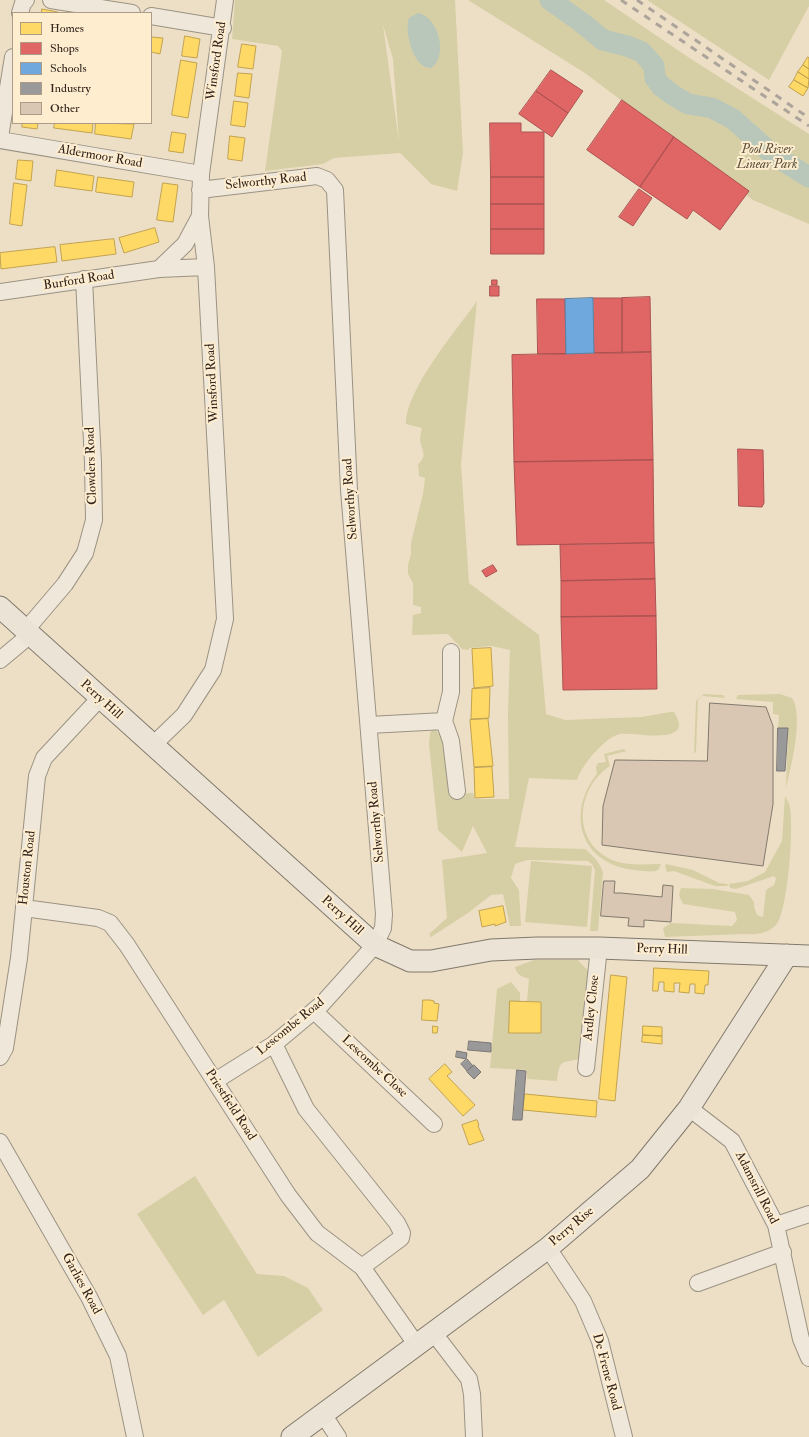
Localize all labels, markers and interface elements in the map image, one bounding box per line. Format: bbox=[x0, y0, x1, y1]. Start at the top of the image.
legend bbox=[12, 12, 152, 124]
text: Homes bbox=[50, 21, 84, 36]
street label: Winsford Road bbox=[204, 21, 230, 101]
text: Shops bbox=[50, 41, 79, 56]
text: Schools bbox=[50, 61, 87, 76]
text: Industry bbox=[50, 81, 91, 96]
text: Other bbox=[50, 101, 79, 116]
street label: Aldermoor Road bbox=[57, 142, 143, 172]
park label: Pool River Linear Park bbox=[737, 142, 797, 173]
street label: Selworthy Road bbox=[225, 170, 307, 194]
street label: Burford Road bbox=[42, 268, 116, 294]
street label: Winsford Road bbox=[203, 343, 223, 423]
street label: Clowders Road bbox=[83, 427, 101, 505]
street label: Selworthy Road bbox=[340, 458, 362, 540]
street label: Perry Hill bbox=[77, 677, 125, 723]
street label: Selworthy Road bbox=[366, 781, 388, 863]
street label: Houston Road bbox=[16, 830, 40, 906]
street label: Perry Hill bbox=[318, 893, 366, 939]
street label: Perry Hill bbox=[636, 941, 688, 959]
street label: Ardley Close bbox=[581, 975, 603, 1041]
street label: Lescombe Road bbox=[254, 995, 328, 1059]
street label: Lescombe Close bbox=[338, 1033, 410, 1101]
street label: Priestfield Road bbox=[201, 1066, 259, 1144]
street label: Adamsrill Road bbox=[731, 1149, 781, 1227]
street label: Perry Rise bbox=[546, 1204, 598, 1250]
street label: Garlies Road bbox=[58, 1251, 104, 1317]
street label: De Frene Road bbox=[588, 1332, 624, 1412]

